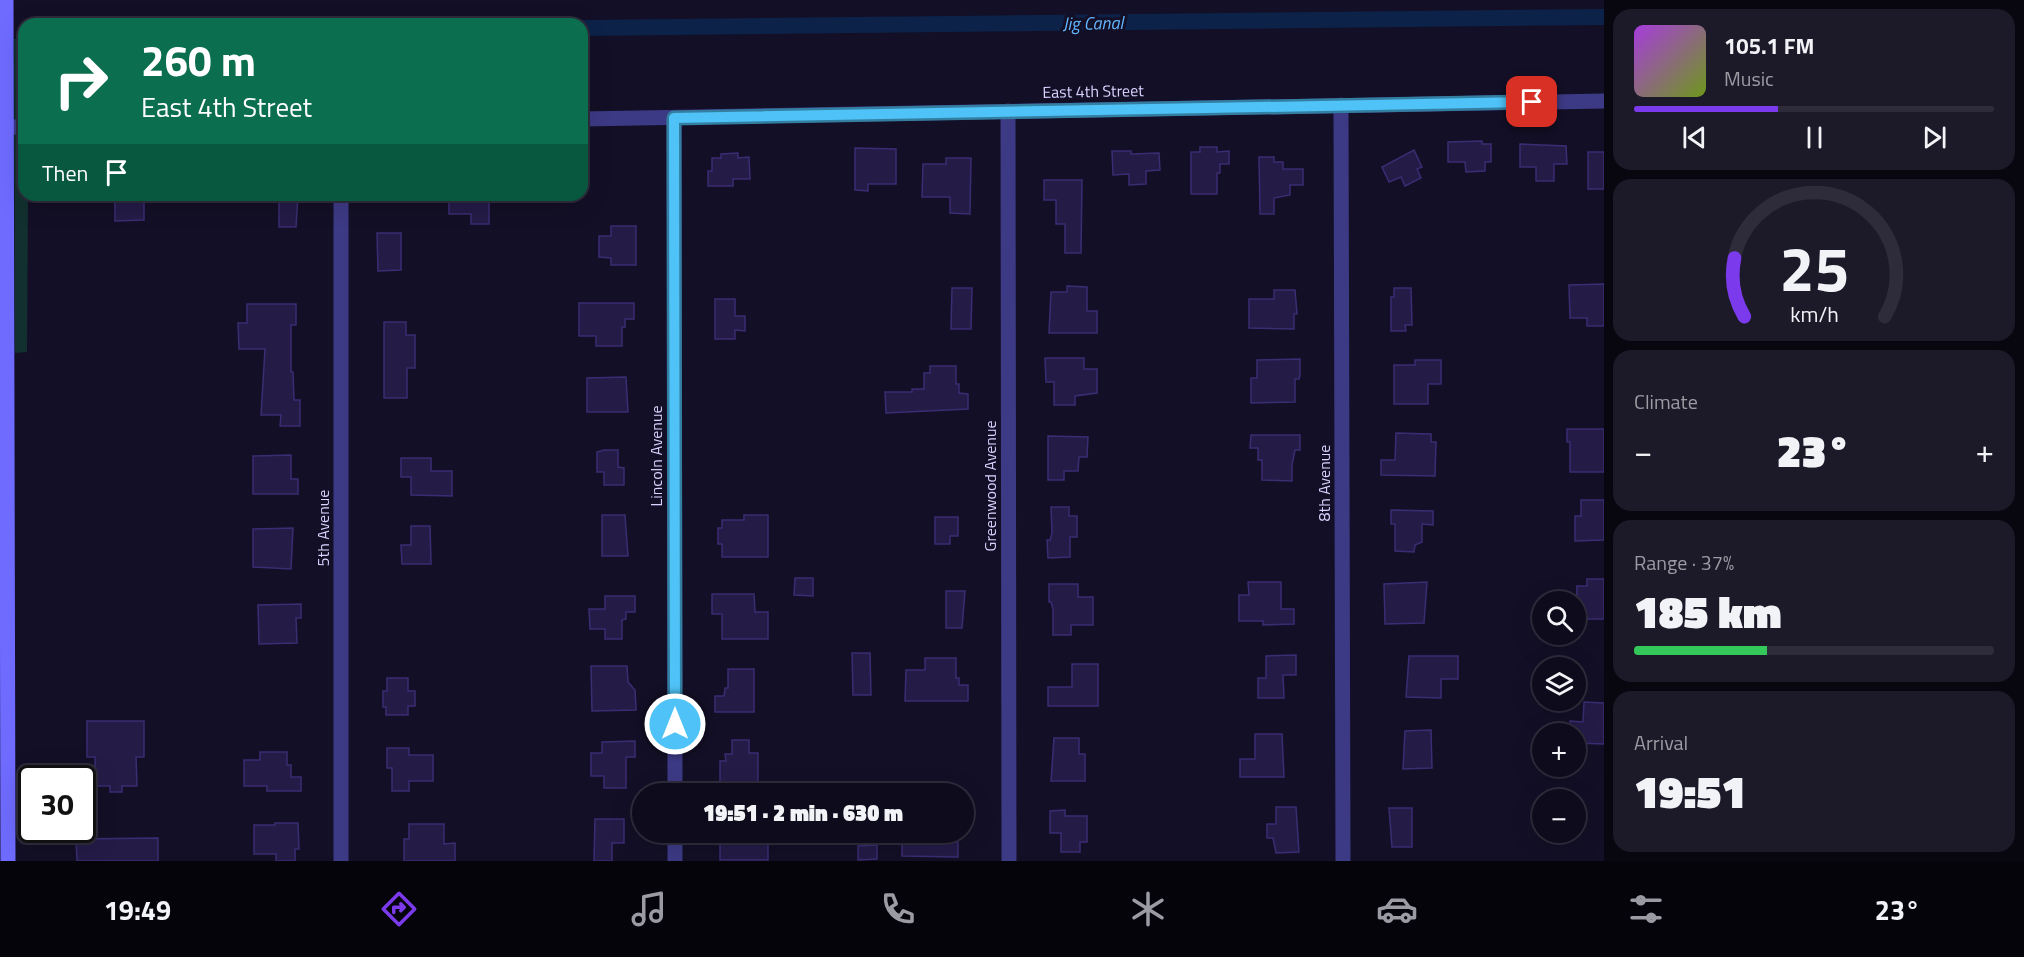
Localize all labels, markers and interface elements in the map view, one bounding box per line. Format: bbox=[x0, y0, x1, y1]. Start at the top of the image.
water label: Jig Canal bbox=[1062, 9, 1126, 37]
text: 260 m bbox=[141, 28, 256, 92]
text: 105.1 FM bbox=[1724, 29, 1814, 63]
icon: right bbox=[42, 42, 120, 120]
text: Music bbox=[1724, 63, 1774, 94]
pin bbox=[1506, 76, 1557, 127]
street label: East 4th Street bbox=[1042, 78, 1144, 104]
icon: arrive bbox=[1515, 85, 1548, 118]
text: East 4th Street bbox=[141, 86, 312, 127]
icon: previous bbox=[1678, 121, 1711, 154]
icon: pause bbox=[1798, 121, 1831, 154]
icon: next bbox=[1918, 121, 1951, 154]
text: Then bbox=[42, 156, 88, 190]
icon: arrive bbox=[100, 156, 133, 189]
text: 25 bbox=[1779, 220, 1849, 315]
text: km/h bbox=[1790, 299, 1838, 331]
text: Climate bbox=[1634, 386, 1698, 417]
street label: Lincoln Avenue bbox=[644, 406, 668, 506]
text: 23° bbox=[1777, 416, 1851, 484]
street label: Greenwood Avenue bbox=[978, 421, 1002, 551]
text: − bbox=[1634, 426, 1652, 476]
text: + bbox=[1976, 426, 1994, 476]
street label: 8th Avenue bbox=[1312, 445, 1336, 521]
street label: 5th Avenue bbox=[311, 490, 335, 566]
text: Range · 37% bbox=[1634, 547, 1734, 578]
text: 185 km bbox=[1634, 577, 1782, 645]
map controls bbox=[1532, 591, 1586, 843]
button: search bbox=[1532, 591, 1586, 645]
button: layers bbox=[1532, 657, 1586, 711]
position arrow bbox=[643, 692, 707, 756]
button: + bbox=[1532, 723, 1586, 777]
text: Arrival bbox=[1634, 727, 1688, 758]
text: 19:51 bbox=[1634, 757, 1746, 825]
speed limit sign: 30 bbox=[18, 765, 96, 843]
button: − bbox=[1532, 789, 1586, 843]
text: 19:51 · 2 min · 630 m bbox=[703, 796, 903, 830]
icon: directions bbox=[378, 888, 420, 930]
icon: music bbox=[628, 888, 670, 930]
icon: phone bbox=[877, 888, 919, 930]
icon: climate bbox=[1127, 888, 1169, 930]
icon: car bbox=[1376, 888, 1418, 930]
icon: filters bbox=[1625, 888, 1667, 930]
text: 19:49 bbox=[104, 889, 171, 930]
text: 23° bbox=[1875, 889, 1920, 930]

